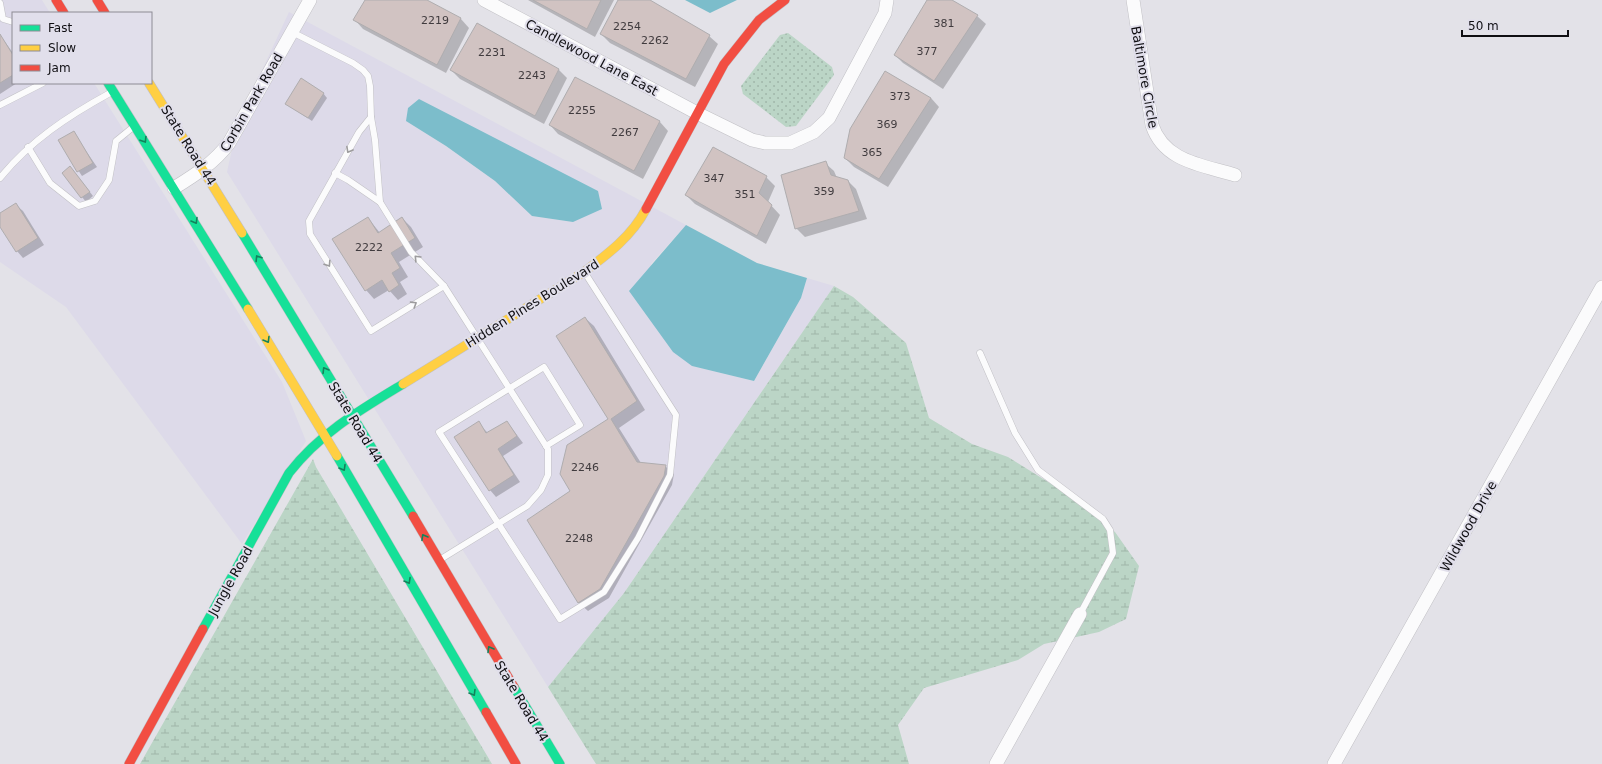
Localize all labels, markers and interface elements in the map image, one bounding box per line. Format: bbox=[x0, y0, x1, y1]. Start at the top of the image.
legend bbox=[12, 12, 152, 84]
scale bar bbox=[1462, 12, 1568, 38]
house number: 2219 bbox=[421, 14, 449, 27]
street label: Candlewood Lane East bbox=[523, 16, 660, 99]
house number: 381 bbox=[934, 17, 955, 30]
text: 50 m bbox=[1468, 19, 1499, 33]
house number: 2254 bbox=[613, 20, 641, 33]
text: Fast bbox=[48, 21, 72, 35]
street label: Baltimore Circle bbox=[1128, 25, 1161, 129]
house number: 2262 bbox=[641, 34, 669, 47]
text: Slow bbox=[48, 41, 76, 55]
house number: 377 bbox=[917, 45, 938, 58]
house number: 2231 bbox=[478, 46, 506, 59]
street label: Corbin Park Road bbox=[217, 50, 286, 154]
text: Jam bbox=[47, 61, 71, 75]
house number: 2243 bbox=[518, 69, 546, 82]
house number: 373 bbox=[890, 90, 911, 103]
street label: State Road 44 bbox=[158, 102, 219, 188]
house number: 2255 bbox=[568, 104, 596, 117]
house number: 369 bbox=[877, 118, 898, 131]
house number: 2267 bbox=[611, 126, 639, 139]
one-way arrow bbox=[139, 136, 147, 143]
one-way arrow bbox=[346, 146, 353, 153]
house number: 365 bbox=[862, 146, 883, 159]
house number: 347 bbox=[704, 172, 725, 185]
house number: 359 bbox=[814, 185, 835, 198]
house number: 351 bbox=[735, 188, 756, 201]
one-way arrow bbox=[190, 217, 197, 224]
house number: 2222 bbox=[355, 241, 383, 254]
one-way arrow bbox=[256, 255, 263, 262]
one-way arrow bbox=[414, 255, 421, 263]
street label: Hidden Pines Boulevard bbox=[463, 256, 602, 351]
one-way arrow bbox=[323, 260, 331, 267]
one-way arrow bbox=[410, 301, 417, 309]
one-way arrow bbox=[262, 336, 269, 343]
one-way arrow bbox=[323, 367, 330, 374]
street label: State Road 44 bbox=[325, 379, 386, 465]
house number: 2246 bbox=[571, 461, 599, 474]
one-way arrow bbox=[339, 464, 346, 471]
street label: Wildwood Drive bbox=[1437, 478, 1500, 574]
house number: 2248 bbox=[565, 532, 593, 545]
one-way arrow bbox=[421, 534, 428, 541]
street label: Jungle Road bbox=[205, 544, 256, 619]
one-way arrow bbox=[403, 577, 410, 584]
one-way arrow bbox=[488, 646, 495, 653]
street label: State Road 44 bbox=[491, 658, 552, 744]
one-way arrow bbox=[469, 689, 476, 696]

